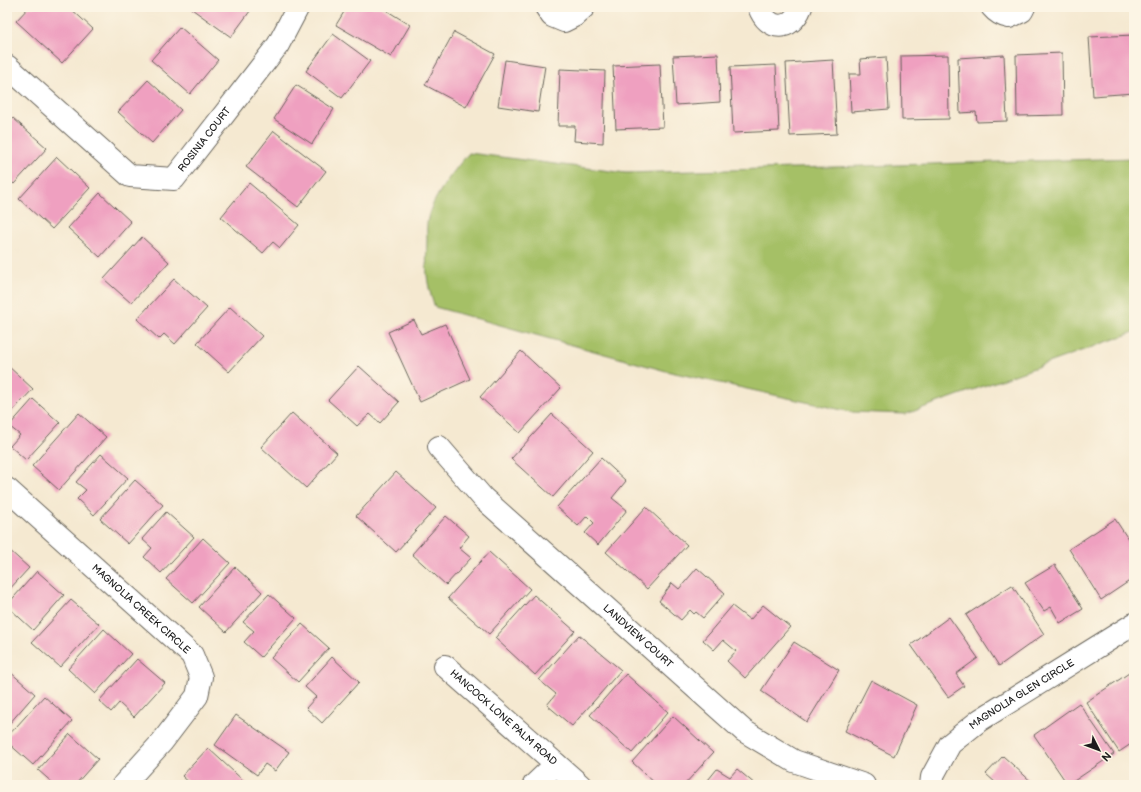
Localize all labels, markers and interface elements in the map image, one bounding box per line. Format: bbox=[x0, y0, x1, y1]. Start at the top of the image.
street label: ROSINIA COURT bbox=[176, 105, 233, 174]
street label: MAGNOLIA CREEK CIRCLE bbox=[89, 562, 193, 657]
street label: LANDVIEW COURT bbox=[601, 602, 675, 671]
street label: MAGNOLIA GLEN CIRCLE bbox=[967, 657, 1077, 732]
street label: HANCOCK LONE PALM ROAD bbox=[448, 667, 559, 768]
north arrow bbox=[1079, 730, 1119, 770]
text: N bbox=[1098, 749, 1114, 764]

